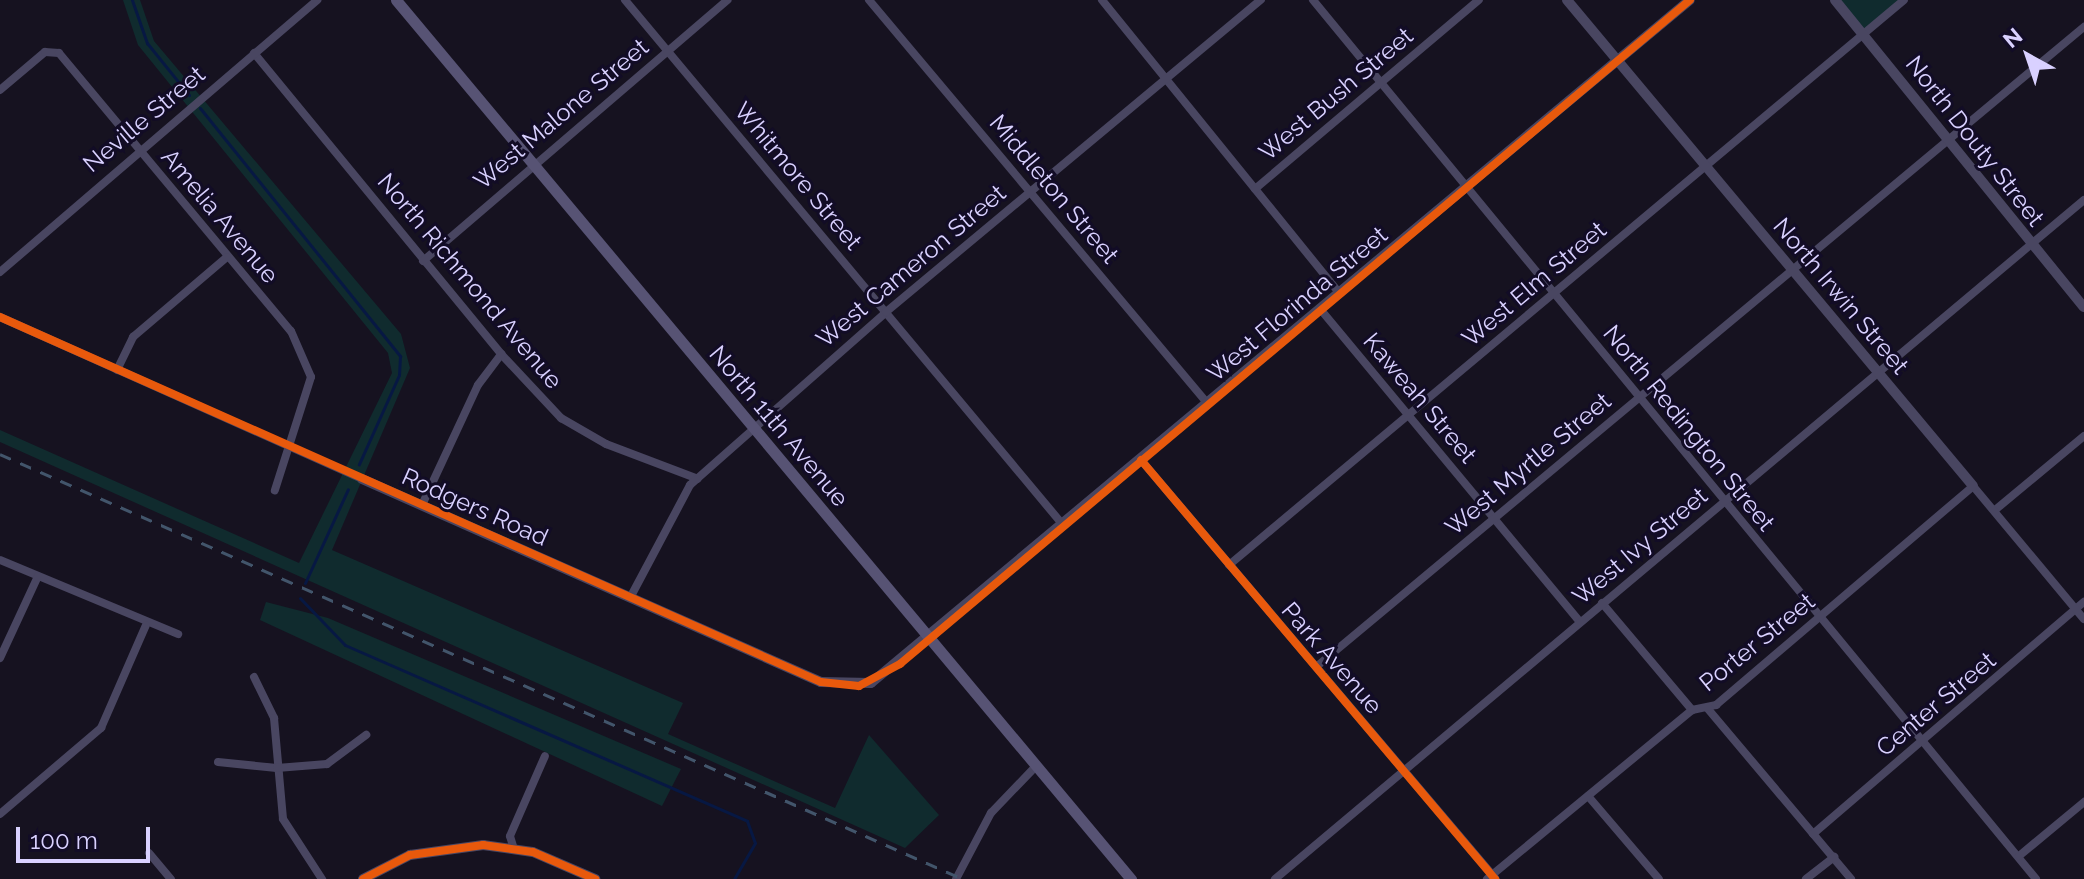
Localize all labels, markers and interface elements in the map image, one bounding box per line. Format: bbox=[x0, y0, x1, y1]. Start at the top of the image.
north arrow bbox=[1988, 16, 2068, 96]
street label: West Bush Street bbox=[1253, 21, 1419, 167]
text: N bbox=[1998, 22, 2027, 53]
street label: West Malone Street bbox=[468, 33, 654, 195]
street label: North Douty Street bbox=[1899, 50, 2051, 232]
street label: Neville Street bbox=[77, 60, 211, 178]
street label: Whitmore Street bbox=[728, 96, 868, 256]
street label: Middleton Street bbox=[983, 109, 1125, 269]
street label: Amelia Avenue bbox=[155, 143, 285, 289]
street label: North Richmond Avenue bbox=[371, 167, 569, 395]
street label: West Cameron Street bbox=[811, 178, 1011, 354]
street label: North Irwin Street bbox=[1767, 212, 1915, 380]
street label: West Elm Street bbox=[1456, 215, 1612, 353]
street label: West Florinda Street bbox=[1201, 220, 1393, 388]
street label: North Redington Street bbox=[1597, 319, 1781, 537]
street label: Kaweah Street bbox=[1357, 327, 1483, 469]
street label: North 11th Avenue bbox=[703, 339, 855, 513]
street label: West Myrtle Street bbox=[1439, 386, 1617, 542]
street label: Rodgers Road bbox=[397, 462, 553, 552]
street label: West Ivy Street bbox=[1566, 481, 1714, 611]
street label: Porter Street bbox=[1693, 587, 1821, 697]
street label: Park Avenue bbox=[1275, 596, 1389, 720]
street label: Center Street bbox=[1870, 646, 2002, 762]
scale bar bbox=[20, 811, 154, 861]
text: 100 m bbox=[30, 826, 98, 855]

